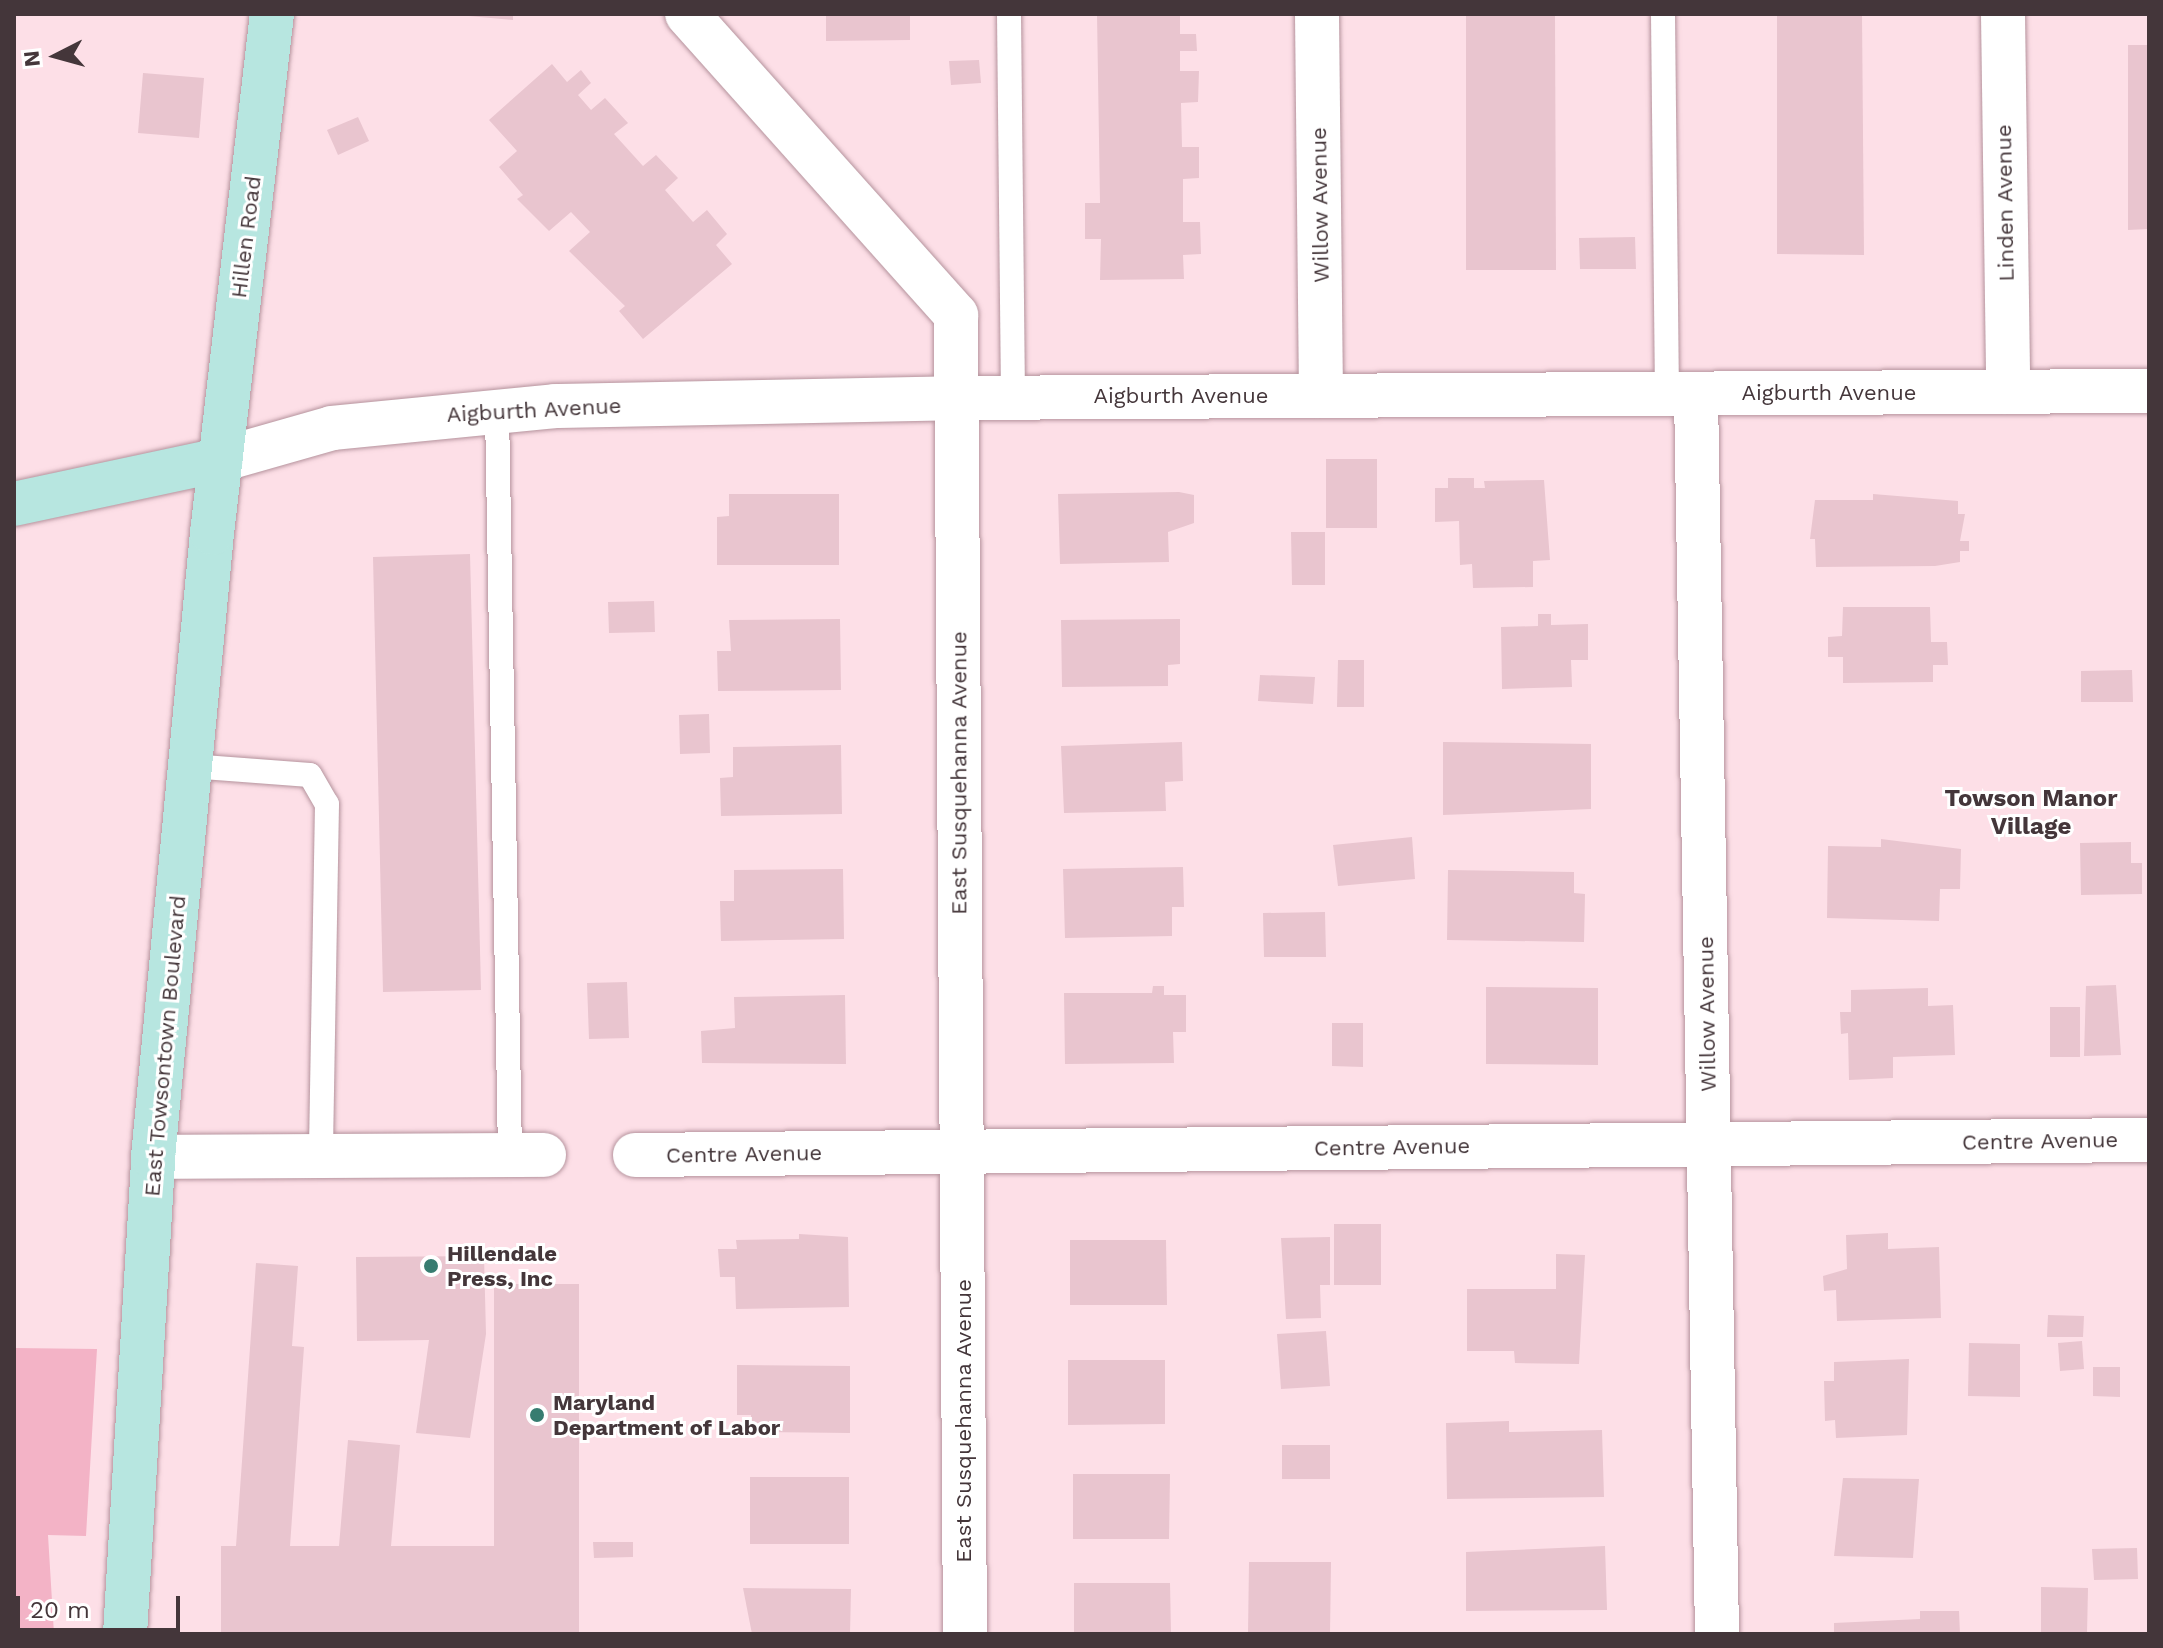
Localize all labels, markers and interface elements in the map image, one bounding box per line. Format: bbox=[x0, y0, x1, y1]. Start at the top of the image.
north arrow bbox=[16, 16, 96, 96]
text: N bbox=[18, 49, 45, 68]
street label: Linden Avenue bbox=[1990, 124, 2020, 282]
street label: Willow Avenue bbox=[1305, 126, 1335, 284]
street label: Hillen Road bbox=[225, 174, 267, 300]
street label: Aigburth Avenue bbox=[1741, 380, 1917, 406]
street label: Aigburth Avenue bbox=[1093, 383, 1269, 409]
street label: Aigburth Avenue bbox=[445, 392, 623, 428]
street label: East Susquehanna Avenue bbox=[946, 630, 972, 916]
district label: Towson Manor Village bbox=[1944, 785, 2118, 841]
street label: East Towsontown Boulevard bbox=[139, 894, 191, 1198]
street label: Willow Avenue bbox=[1692, 935, 1722, 1093]
street label: Centre Avenue bbox=[1961, 1126, 2119, 1156]
street label: Centre Avenue bbox=[1313, 1132, 1471, 1162]
street label: Centre Avenue bbox=[665, 1139, 823, 1169]
place label: Hillendale Press, Inc bbox=[447, 1240, 557, 1292]
marker: Hillendale Press, Inc bbox=[422, 1257, 440, 1275]
street label: East Susquehanna Avenue bbox=[951, 1278, 977, 1564]
place label: Maryland Department of Labor bbox=[553, 1389, 781, 1440]
marker: Maryland Department of Labor bbox=[528, 1406, 546, 1424]
scale bar bbox=[20, 1580, 184, 1630]
text: 20 m bbox=[30, 1596, 90, 1624]

